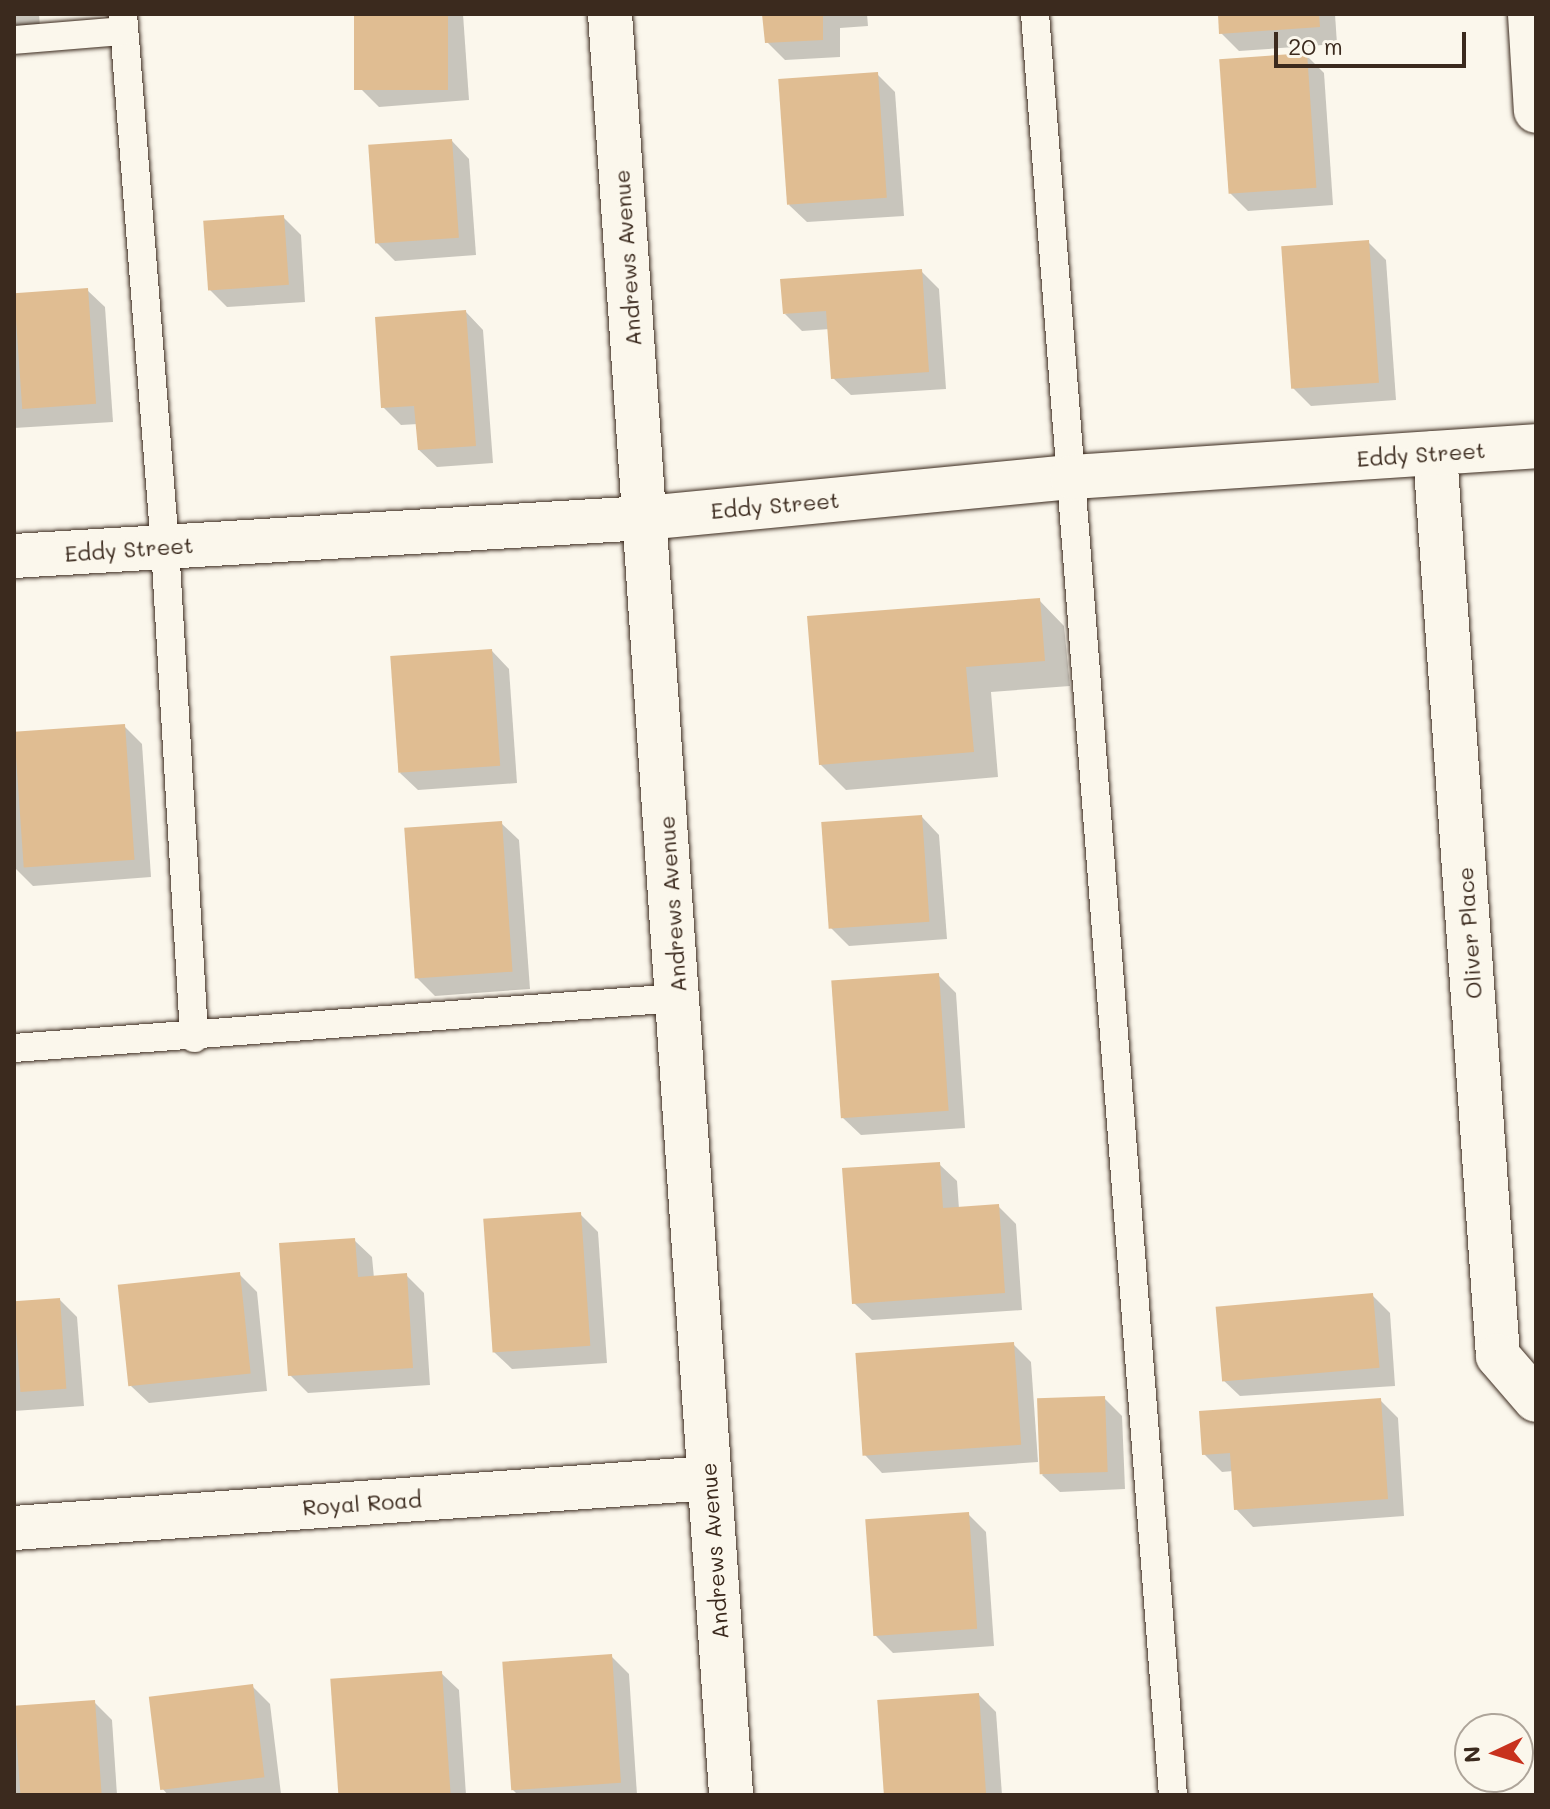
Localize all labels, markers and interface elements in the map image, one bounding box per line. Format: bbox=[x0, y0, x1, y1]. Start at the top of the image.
scale bar bbox=[1278, 16, 1470, 66]
text: 20 m bbox=[1288, 30, 1343, 61]
street label: Andrews Avenue bbox=[608, 169, 646, 347]
street label: Eddy Street bbox=[1356, 436, 1486, 472]
street label: Eddy Street bbox=[710, 486, 840, 524]
street label: Eddy Street bbox=[64, 531, 194, 567]
street label: Andrews Avenue bbox=[653, 815, 691, 993]
street label: Oliver Place bbox=[1451, 866, 1487, 1000]
street label: Andrews Avenue bbox=[695, 1462, 733, 1640]
street label: Royal Road bbox=[301, 1486, 423, 1520]
north arrow bbox=[1454, 1713, 1534, 1793]
text: N bbox=[1457, 1745, 1487, 1764]

